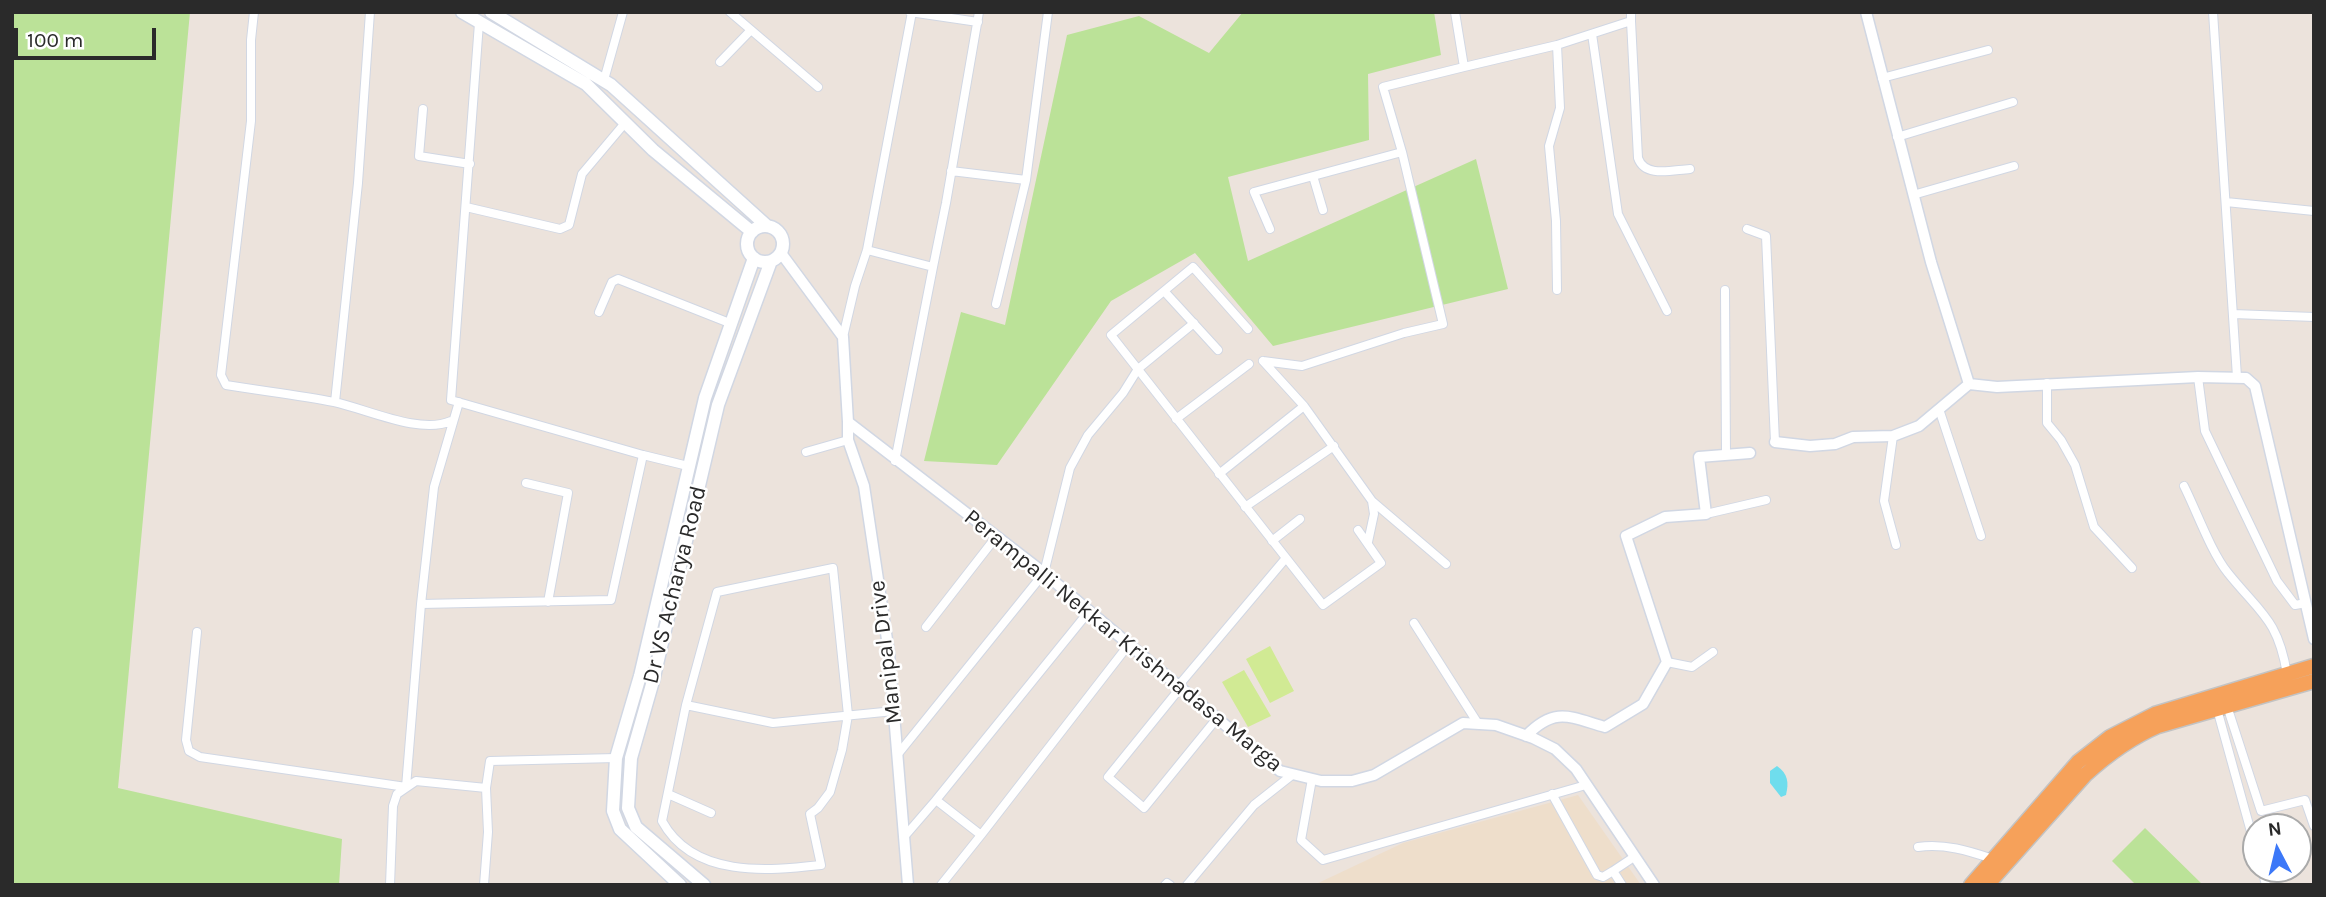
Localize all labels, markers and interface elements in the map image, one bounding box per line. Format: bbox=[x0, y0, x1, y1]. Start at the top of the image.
scale bar bbox=[18, 14, 159, 58]
text: 100 m bbox=[27, 28, 84, 52]
street label: Dr VS Acharya Road bbox=[637, 483, 713, 687]
street label: Perampalli Nekkar Krishnadasa Marga bbox=[958, 504, 1288, 778]
street label: Manipal Drive bbox=[863, 579, 909, 725]
north arrow bbox=[2242, 813, 2312, 883]
text: N bbox=[2267, 817, 2283, 841]

